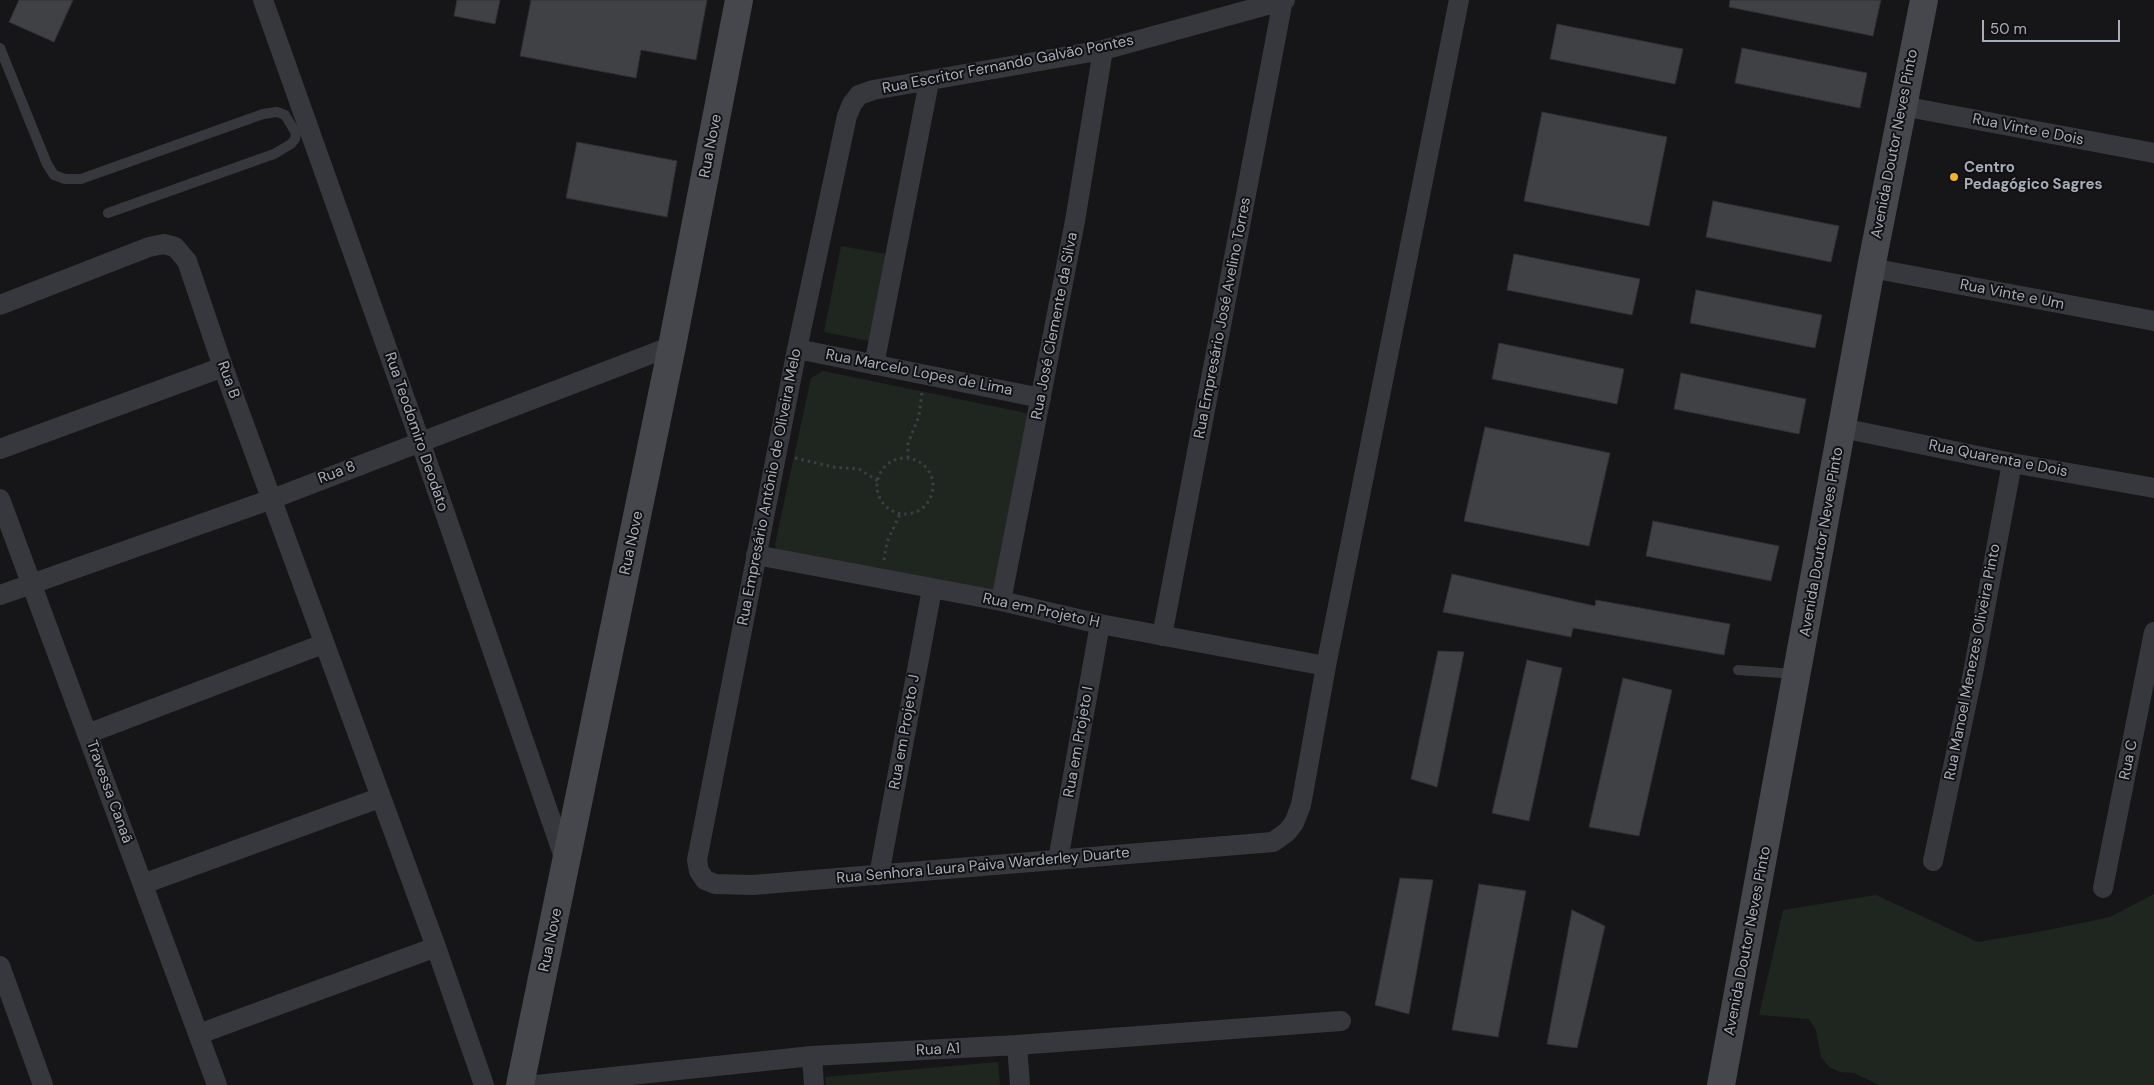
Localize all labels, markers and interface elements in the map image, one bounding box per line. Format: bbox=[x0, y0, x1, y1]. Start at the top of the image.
scale bar bbox=[1984, 10, 2122, 42]
text: 50 m bbox=[1990, 19, 2027, 39]
street label: Rua Escritor Fernando Galvão Pontes bbox=[881, 32, 1135, 98]
street label: Avenida Doutor Neves Pinto bbox=[1868, 48, 1922, 240]
street label: Rua Vinte e Dois bbox=[1971, 110, 2085, 150]
street label: Rua Nove bbox=[696, 113, 726, 179]
place label: Centro Pedagógico Sagres bbox=[1964, 159, 2102, 194]
marker: Centro Pedagógico Sagres bbox=[1948, 171, 1960, 183]
street label: Rua Empresário José Avelino Torres bbox=[1191, 196, 1255, 440]
street label: Rua José Clemente da Silva bbox=[1028, 231, 1082, 421]
street label: Rua Vinte e Um bbox=[1958, 276, 2066, 314]
street label: Rua Marcelo Lopes de Lima bbox=[824, 346, 1014, 400]
street label: Rua Empresário Antônio de Oliveira Melo bbox=[734, 347, 806, 627]
street label: Rua Teodomiro Deodato bbox=[380, 350, 452, 514]
street label: Rua B bbox=[213, 359, 243, 401]
street label: Rua Quarenta e Dois bbox=[1927, 437, 2069, 481]
street label: Avenida Doutor Neves Pinto bbox=[1796, 446, 1848, 638]
street label: Rua 8 bbox=[316, 458, 358, 488]
street label: Rua Nove bbox=[616, 510, 648, 576]
street label: Rua Manoel Menezes Oliveira Pinto bbox=[1941, 542, 2005, 782]
street label: Rua em Projeto H bbox=[981, 590, 1101, 632]
street label: Rua em Projeto J bbox=[886, 673, 924, 791]
street label: Rua em Projeto I bbox=[1060, 685, 1098, 799]
street label: Travessa Canaã bbox=[82, 738, 136, 846]
street label: Rua C bbox=[2116, 738, 2142, 782]
street label: Rua Senhora Laura Paiva Warderley Duarte bbox=[836, 844, 1130, 888]
street label: Avenida Doutor Neves Pinto bbox=[1721, 845, 1775, 1037]
street label: Rua Nove bbox=[535, 907, 567, 973]
street label: Rua A1 bbox=[916, 1040, 960, 1060]

